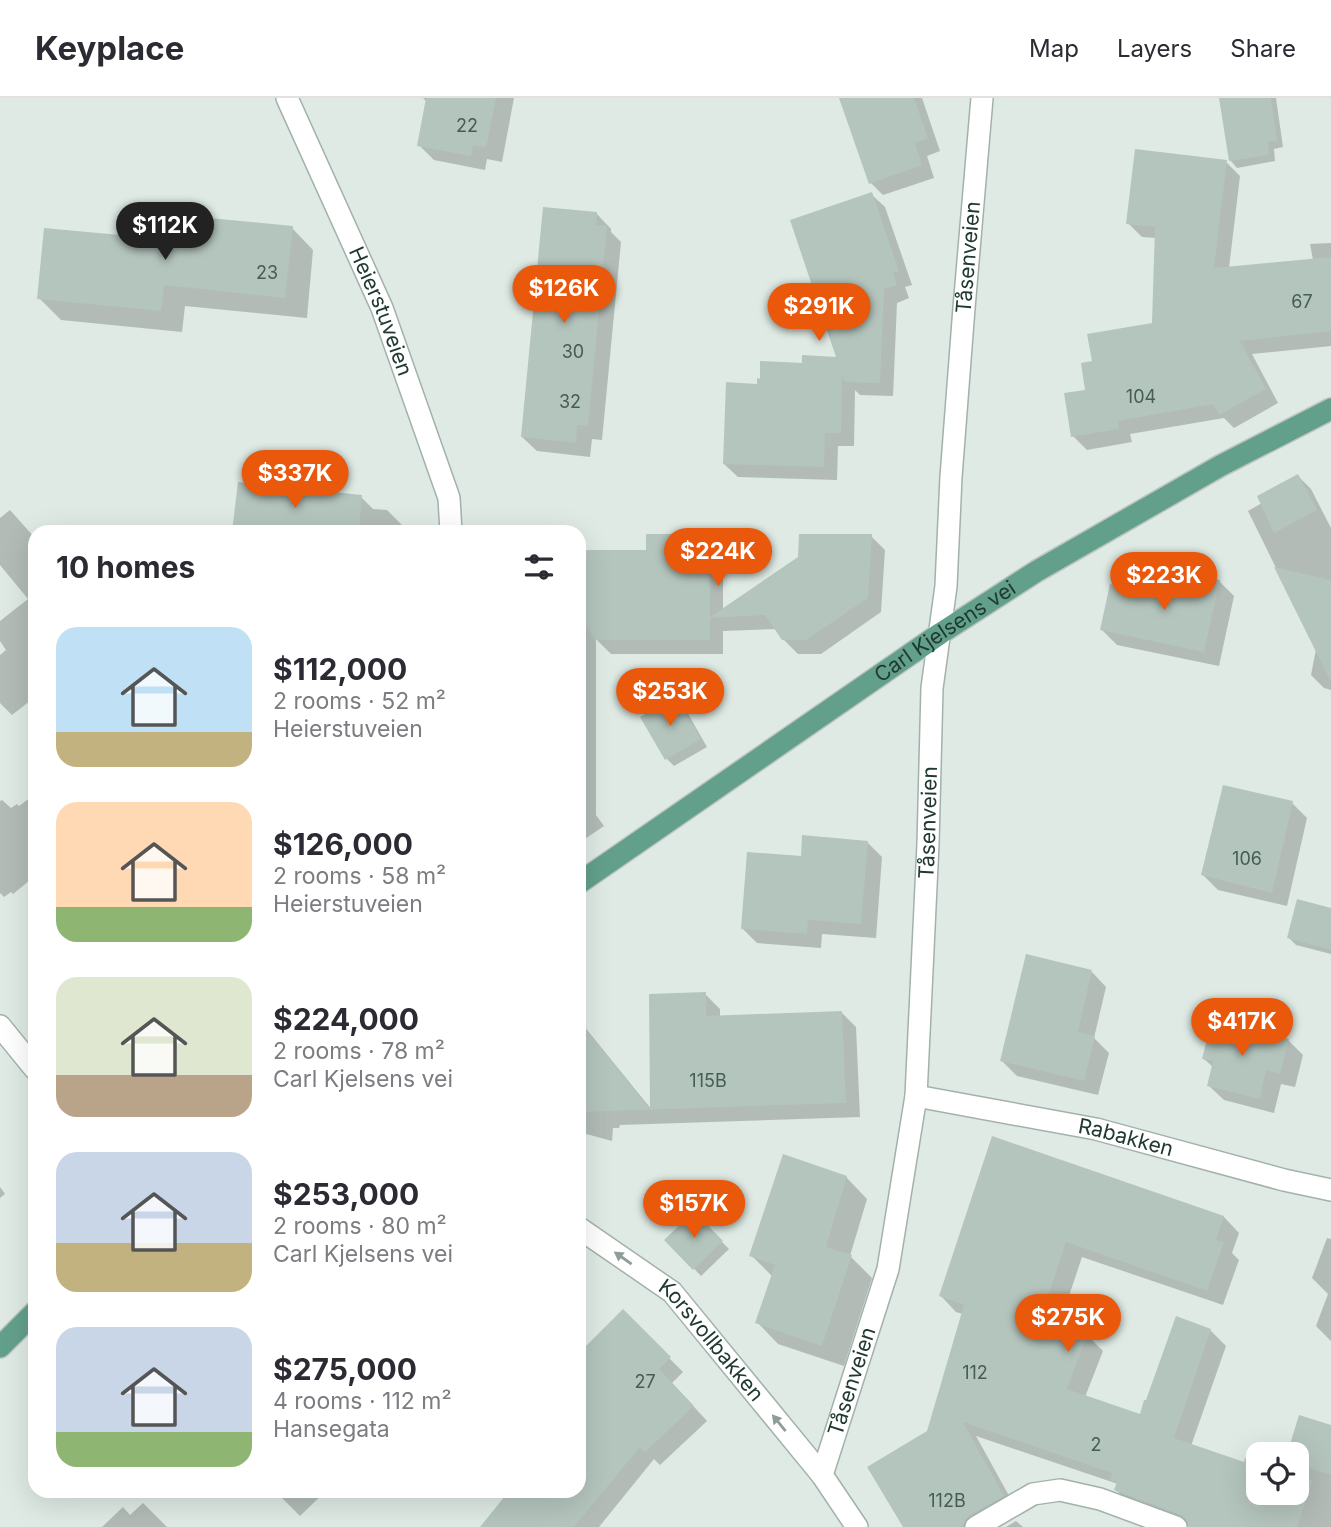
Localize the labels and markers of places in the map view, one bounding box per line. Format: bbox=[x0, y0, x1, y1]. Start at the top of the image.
pin: $112K bbox=[116, 202, 214, 262]
pin: $126K bbox=[515, 266, 613, 325]
pin: $291K bbox=[770, 284, 868, 343]
pin: $337K bbox=[246, 450, 344, 510]
pin: $224K bbox=[669, 528, 767, 588]
pin: $223K bbox=[1115, 552, 1213, 612]
pin: $253K bbox=[621, 668, 719, 728]
pin: $417K bbox=[1193, 998, 1291, 1058]
pin: $157K bbox=[645, 1180, 743, 1240]
pin: $275K bbox=[1019, 1294, 1117, 1354]

